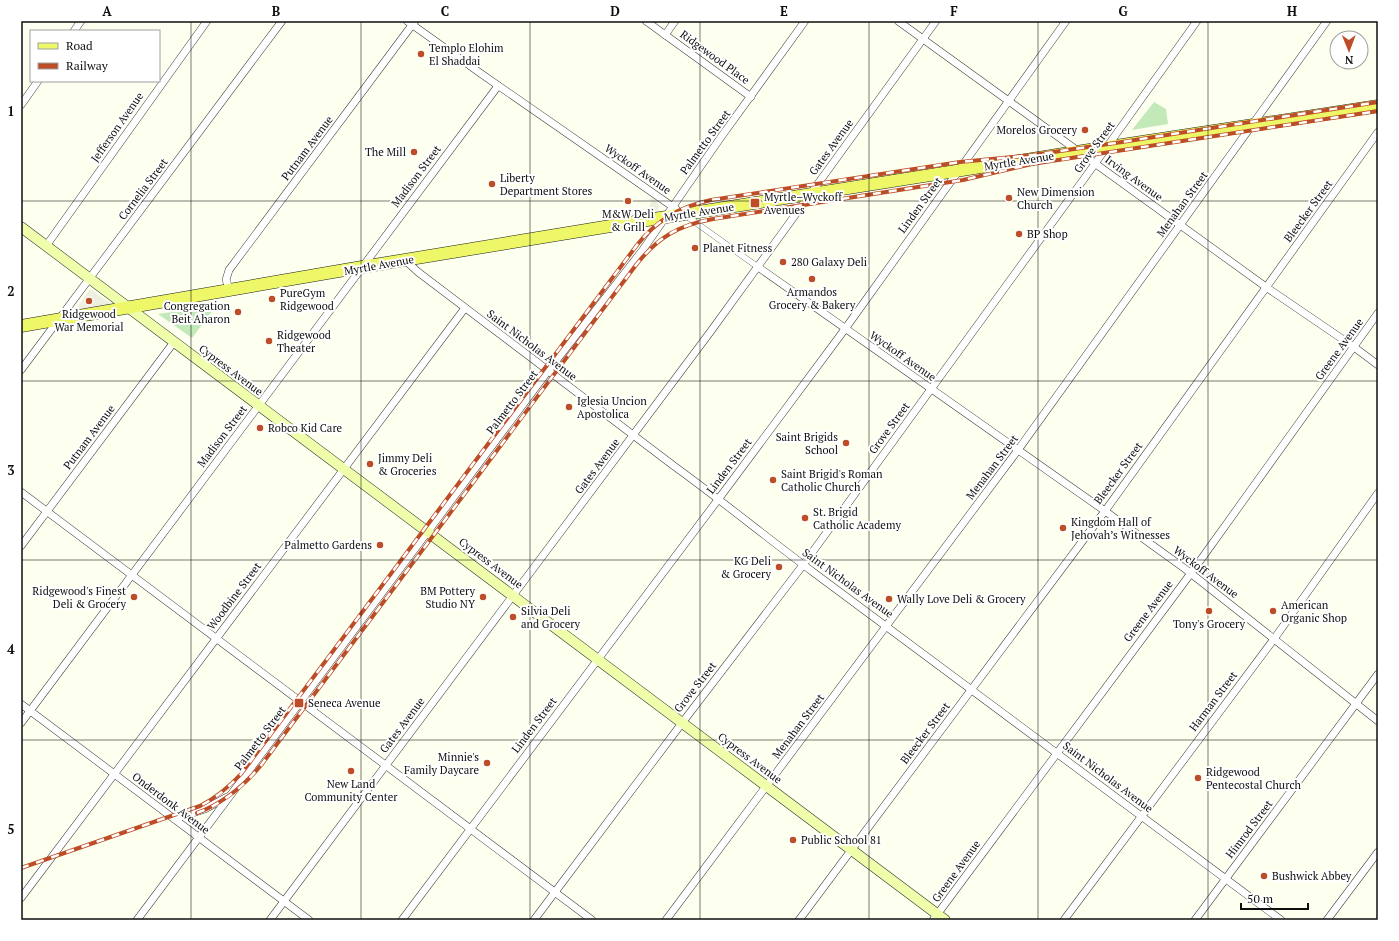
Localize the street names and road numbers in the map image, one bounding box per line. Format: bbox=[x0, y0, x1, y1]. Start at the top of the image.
street label: Ridgewood Place bbox=[678, 27, 753, 87]
street label: Jefferson Avenue bbox=[88, 89, 147, 165]
street label: Palmetto Street bbox=[677, 107, 733, 177]
street label: Putnam Avenue bbox=[278, 113, 336, 183]
street label: Gates Avenue bbox=[806, 116, 856, 178]
street label: Grove Street bbox=[1071, 118, 1117, 176]
street label: Wyckoff Avenue bbox=[602, 141, 674, 197]
street label: Madison Street bbox=[388, 142, 444, 210]
street label: Myrtle Avenue bbox=[983, 148, 1055, 173]
street label: Irving Avenue bbox=[1102, 152, 1166, 204]
street label: Cornelia Street bbox=[115, 155, 171, 223]
street label: Menahan Street bbox=[1153, 168, 1211, 240]
street label: Linden Street bbox=[895, 174, 945, 236]
street label: Bleecker Street bbox=[1281, 177, 1335, 245]
street label: Myrtle Avenue bbox=[663, 199, 735, 224]
street label: Myrtle Avenue bbox=[343, 252, 415, 278]
street label: Saint Nicholas Avenue bbox=[484, 307, 580, 384]
street label: Greene Avenue bbox=[1312, 315, 1367, 383]
street label: Wyckoff Avenue bbox=[867, 328, 939, 384]
street label: Cypress Avenue bbox=[196, 341, 266, 399]
street label: Palmetto Street bbox=[483, 367, 541, 437]
street label: Grove Street bbox=[866, 399, 912, 457]
street label: Putnam Avenue bbox=[60, 402, 118, 472]
street label: Madison Street bbox=[194, 402, 250, 470]
street label: Menahan Street bbox=[963, 432, 1021, 502]
street label: Gates Avenue bbox=[572, 435, 623, 497]
street label: Linden Street bbox=[704, 435, 754, 497]
street label: Bleecker Street bbox=[1091, 439, 1145, 507]
street label: Cypress Avenue bbox=[456, 534, 526, 592]
street label: Wyckoff Avenue bbox=[1171, 543, 1242, 601]
street label: Saint Nicholas Avenue bbox=[800, 545, 897, 621]
street label: Woodbine Street bbox=[204, 559, 264, 633]
street label: Greene Avenue bbox=[1120, 577, 1176, 645]
street label: Grove Street bbox=[671, 659, 719, 715]
street label: Harman Street bbox=[1186, 668, 1240, 734]
street label: Menahan Street bbox=[769, 691, 827, 761]
street label: Gates Avenue bbox=[377, 694, 428, 756]
street label: Linden Street bbox=[509, 694, 559, 756]
street label: Bleecker Street bbox=[897, 699, 953, 767]
street label: Palmetto Street bbox=[231, 703, 289, 773]
street label: Cypress Avenue bbox=[715, 729, 785, 787]
street label: Saint Nicholas Avenue bbox=[1060, 739, 1156, 816]
street label: Onderdonk Avenue bbox=[129, 769, 213, 837]
street label: Himrod Street bbox=[1223, 797, 1275, 861]
street label: Greene Avenue bbox=[929, 837, 984, 905]

